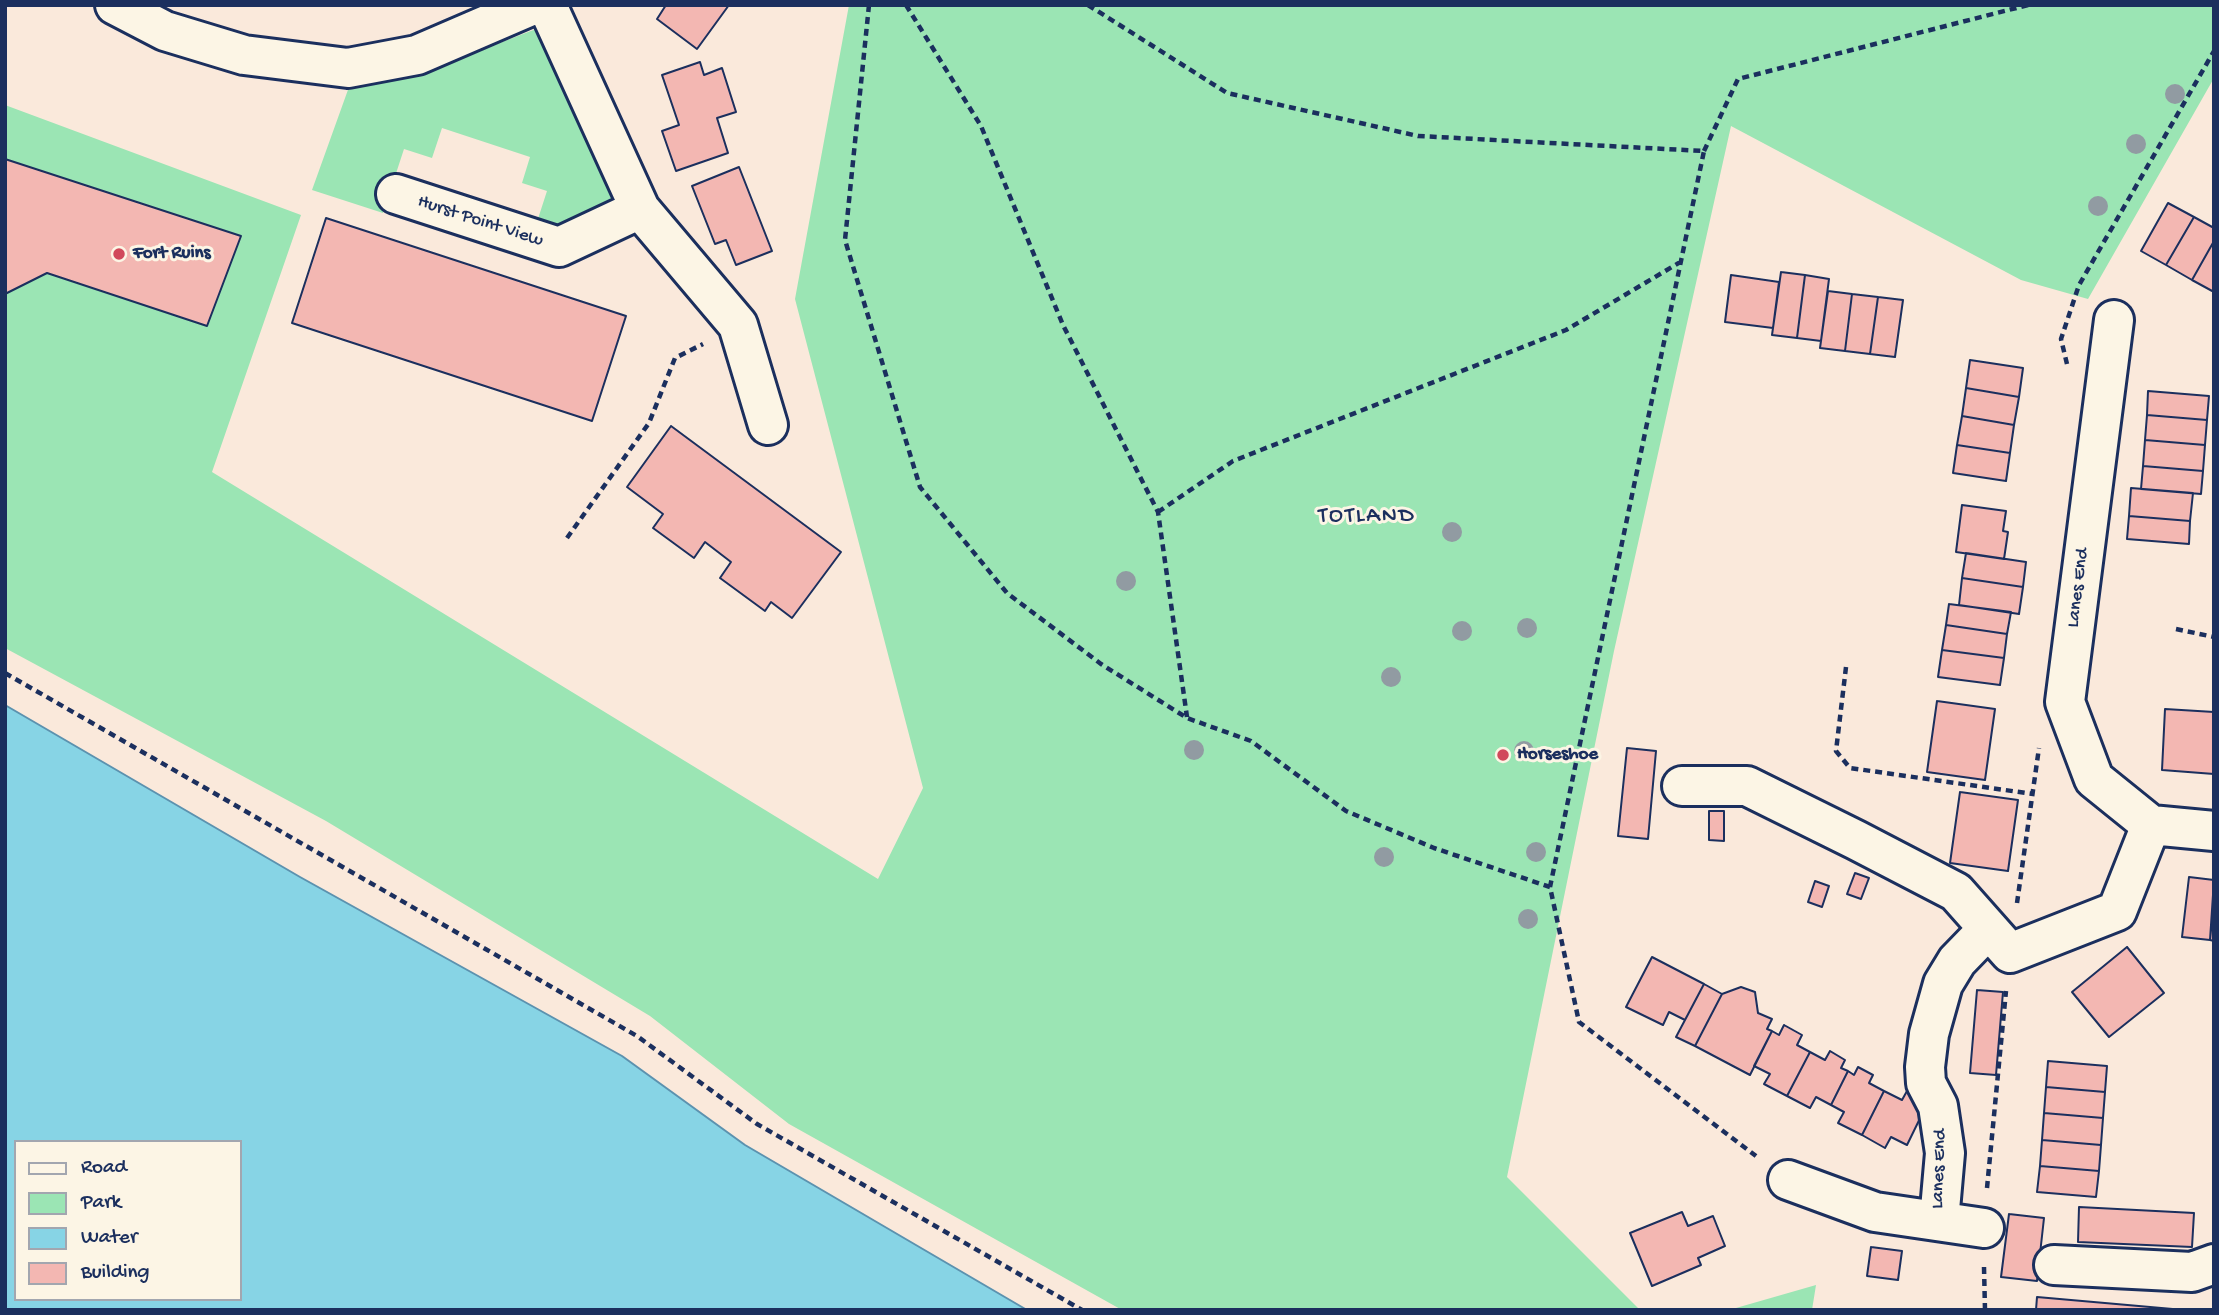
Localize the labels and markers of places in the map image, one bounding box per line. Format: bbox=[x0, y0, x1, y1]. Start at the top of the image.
place label: Fort Ruins bbox=[133, 243, 211, 265]
marker: Fort Ruins bbox=[111, 246, 127, 262]
place label: Horseshoe bbox=[1517, 744, 1598, 766]
marker: Horseshoe bbox=[1495, 747, 1511, 763]

